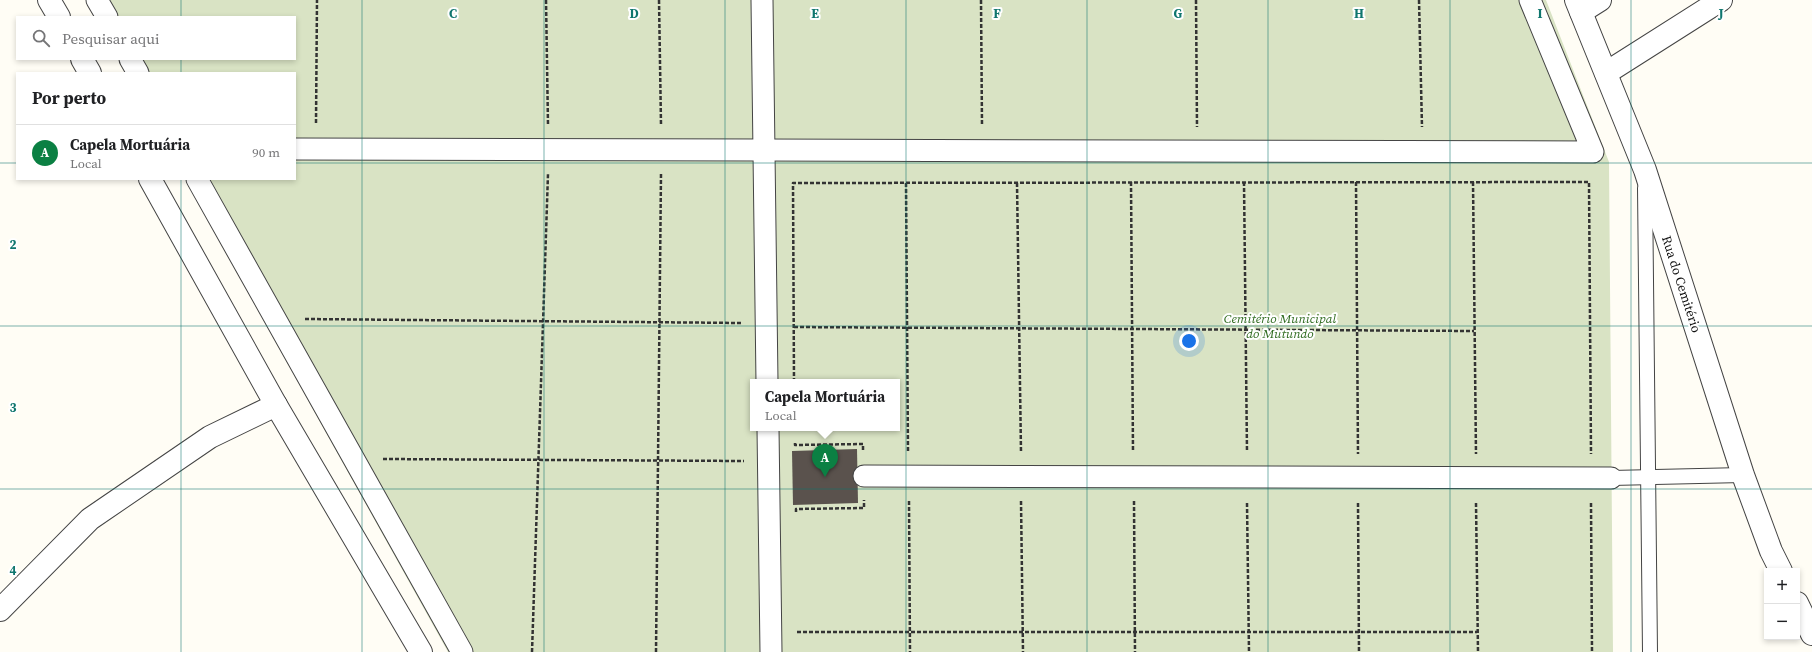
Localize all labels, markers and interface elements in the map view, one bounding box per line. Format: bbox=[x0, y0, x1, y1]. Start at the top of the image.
text: C bbox=[449, 5, 457, 22]
text: D bbox=[629, 5, 639, 22]
text: E bbox=[811, 5, 819, 22]
text: F bbox=[993, 5, 1001, 22]
text: G bbox=[1174, 5, 1183, 22]
text: H bbox=[1354, 5, 1364, 22]
text: I bbox=[1537, 5, 1543, 22]
text: J bbox=[1717, 5, 1724, 22]
search box bbox=[16, 16, 296, 60]
icon: search bbox=[30, 27, 52, 49]
text: Pesquisar aqui bbox=[62, 28, 159, 49]
text: Por perto bbox=[32, 86, 106, 110]
text: Capela Mortuária bbox=[70, 134, 190, 155]
text: A bbox=[41, 144, 49, 161]
text: 90 m bbox=[252, 144, 280, 161]
text: Local bbox=[70, 155, 102, 172]
street label: Rua do Cemitério bbox=[1658, 234, 1705, 335]
text: 2 bbox=[9, 236, 17, 253]
park label: Cemitério Municipal do Mutundo bbox=[1224, 310, 1337, 342]
your location bbox=[1179, 331, 1199, 351]
popup bbox=[750, 379, 900, 431]
text: Capela Mortuária bbox=[765, 386, 885, 407]
text: 3 bbox=[9, 399, 17, 416]
text: Local bbox=[765, 407, 797, 424]
pin: A bbox=[812, 444, 838, 477]
text: 4 bbox=[9, 562, 17, 579]
map controls bbox=[1764, 568, 1800, 640]
button: + bbox=[1764, 568, 1800, 604]
button: − bbox=[1764, 604, 1800, 640]

